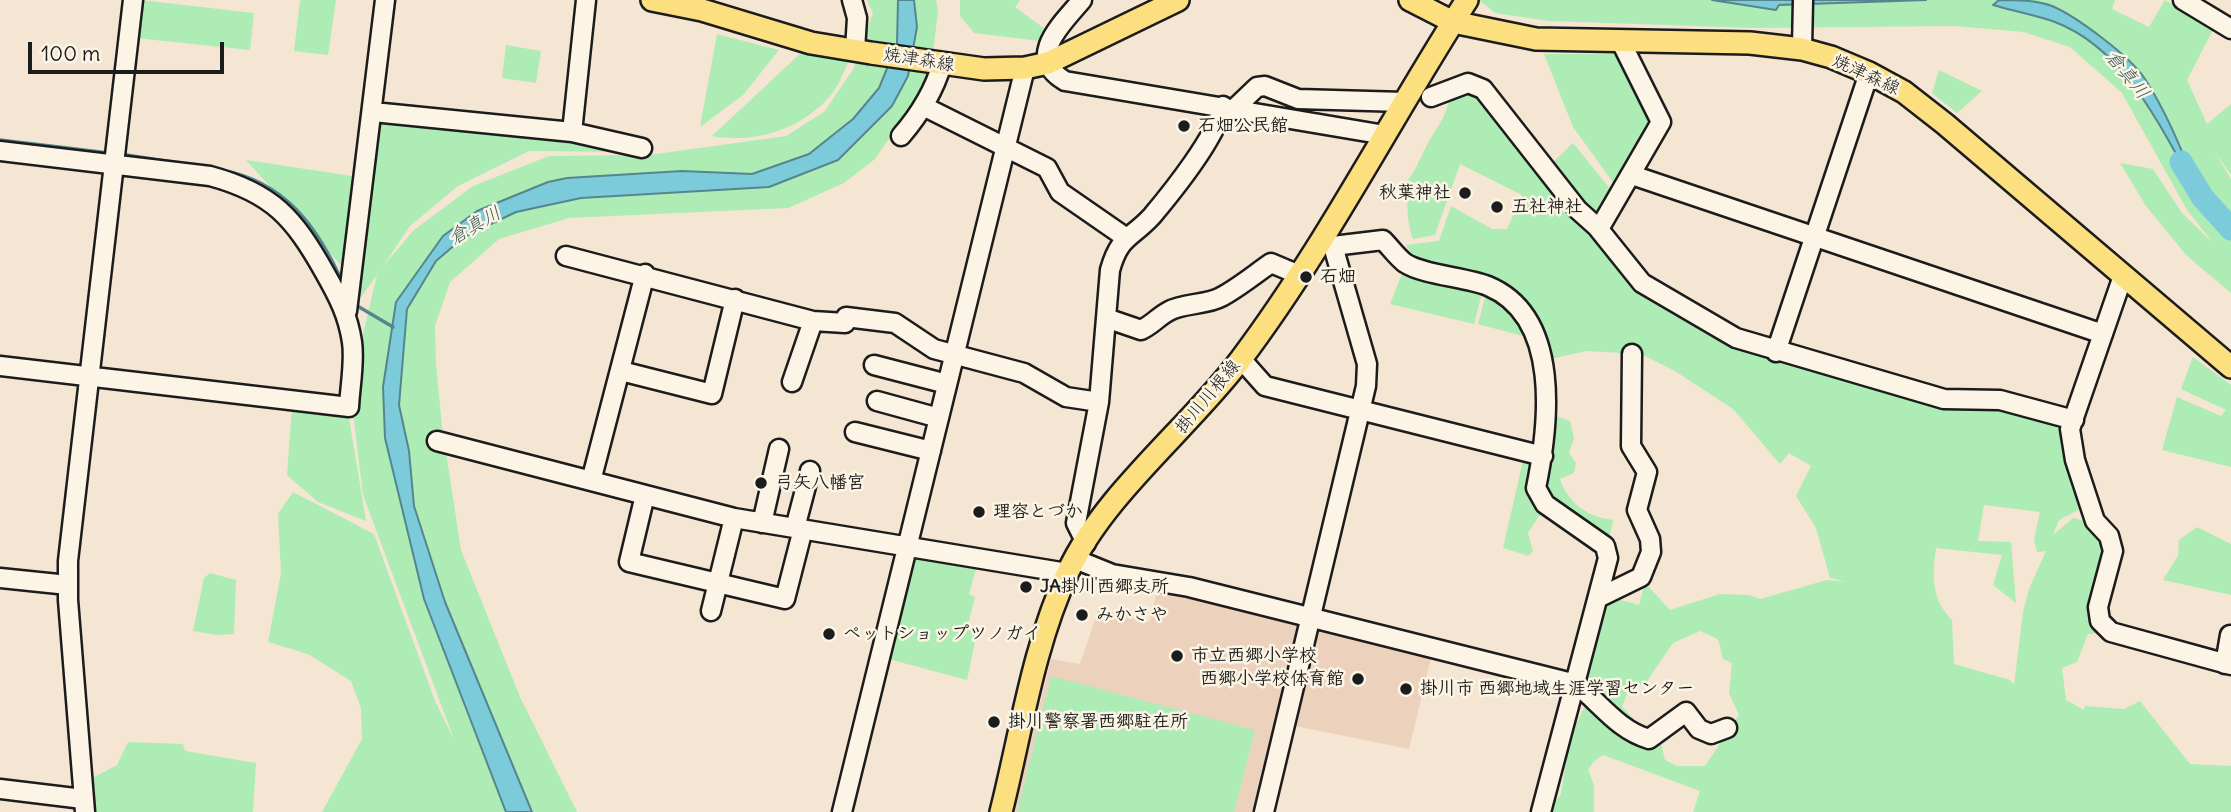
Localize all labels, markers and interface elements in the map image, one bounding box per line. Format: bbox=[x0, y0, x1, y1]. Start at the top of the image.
scale bar bbox=[32, 28, 228, 72]
text: 100 m bbox=[41, 40, 100, 67]
street label: 焼津森線 bbox=[882, 44, 956, 76]
water label: 倉真川 bbox=[2100, 46, 2154, 104]
street label: 焼津森線 bbox=[1829, 50, 1903, 100]
place label: 石畑公民館 bbox=[1198, 115, 1288, 137]
marker: 石畑公民館 bbox=[1176, 118, 1192, 134]
place label: 秋葉神社 bbox=[1379, 182, 1451, 204]
marker: 秋葉神社 bbox=[1457, 185, 1473, 201]
place label: 五社神社 bbox=[1511, 196, 1583, 218]
marker: 五社神社 bbox=[1489, 199, 1505, 215]
water label: 倉真川 bbox=[445, 202, 505, 250]
place label: 石畑 bbox=[1320, 266, 1356, 288]
marker: 石畑 bbox=[1298, 269, 1314, 285]
street label: 掛川川根線 bbox=[1171, 356, 1245, 438]
place label: 弓矢八幡宮 bbox=[775, 472, 865, 494]
marker: 弓矢八幡宮 bbox=[753, 475, 769, 491]
place label: 理容とづか bbox=[993, 501, 1083, 523]
marker: 理容とづか bbox=[971, 504, 987, 520]
place label: JA掛川西郷支所 bbox=[1040, 576, 1169, 598]
marker: JA掛川西郷支所 bbox=[1018, 579, 1034, 595]
place label: みかさや bbox=[1096, 604, 1168, 626]
marker: みかさや bbox=[1074, 607, 1090, 623]
place label: ペットショップツノガイ bbox=[843, 623, 1041, 645]
marker: ペットショップツノガイ bbox=[821, 626, 837, 642]
place label: 市立西郷小学校 bbox=[1191, 645, 1317, 667]
marker: 市立西郷小学校 bbox=[1169, 648, 1185, 664]
place label: 西郷小学校体育館 bbox=[1200, 668, 1344, 690]
marker: 西郷小学校体育館 bbox=[1350, 671, 1366, 687]
place label: 掛川市 西郷地域生涯学習センター bbox=[1420, 678, 1694, 700]
marker: 掛川市 西郷地域生涯学習センター bbox=[1398, 681, 1414, 697]
place label: 掛川警察署西郷駐在所 bbox=[1008, 711, 1188, 733]
marker: 掛川警察署西郷駐在所 bbox=[986, 714, 1002, 730]

